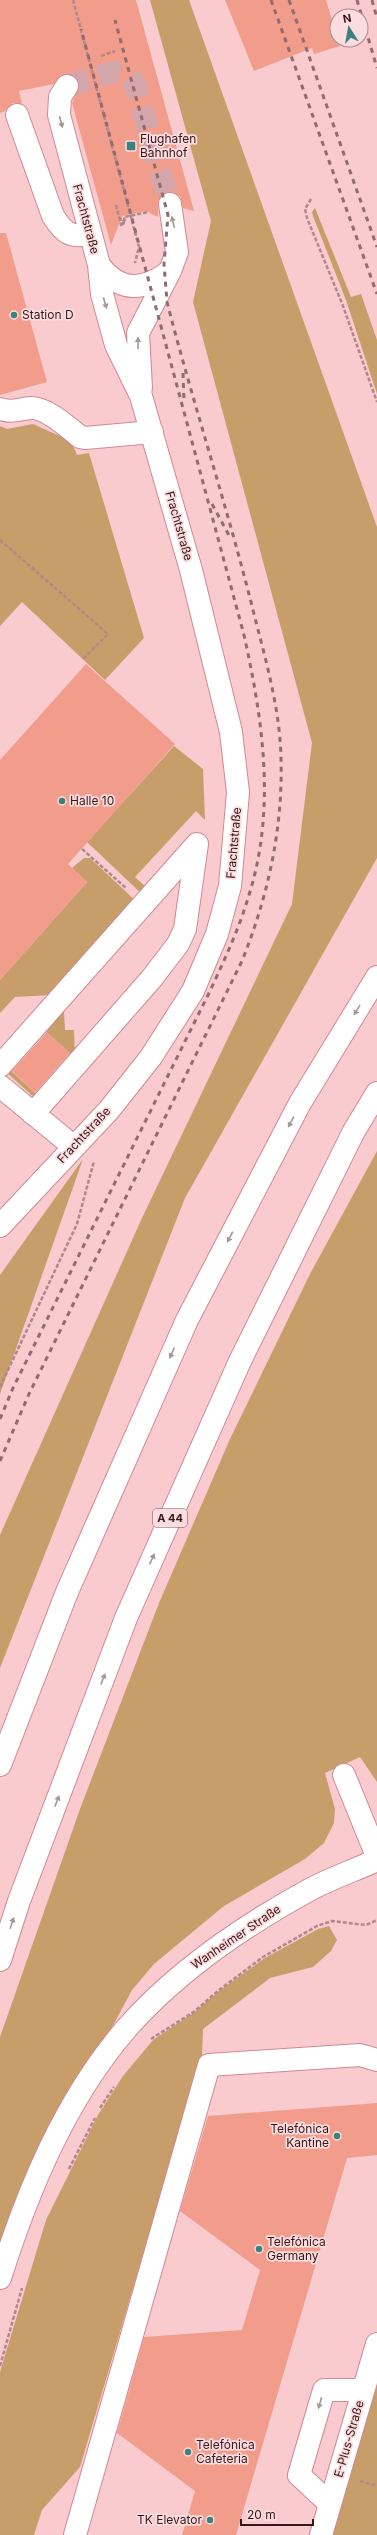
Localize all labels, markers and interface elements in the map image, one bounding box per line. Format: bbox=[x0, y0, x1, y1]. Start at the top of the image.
north arrow bbox=[329, 8, 369, 48]
text: N bbox=[342, 11, 353, 26]
one-way arrow bbox=[58, 116, 64, 128]
place label: Flughafen Bahnhof bbox=[140, 131, 196, 160]
marker: Flughafen Bahnhof bbox=[125, 140, 137, 152]
street label: Frachtstraße bbox=[70, 182, 103, 255]
one-way arrow bbox=[170, 216, 176, 228]
one-way arrow bbox=[102, 297, 108, 309]
place label: Station D bbox=[22, 307, 74, 322]
marker: Station D bbox=[9, 310, 19, 320]
one-way arrow bbox=[135, 336, 141, 349]
street label: Frachtstraße bbox=[162, 489, 197, 562]
place label: Halle 10 bbox=[70, 793, 114, 808]
marker: Halle 10 bbox=[57, 796, 67, 806]
street label: Frachtstraße bbox=[223, 807, 244, 879]
one-way arrow bbox=[353, 1004, 360, 1016]
street label: Frachtstraße bbox=[54, 1103, 114, 1166]
one-way arrow bbox=[288, 1116, 294, 1128]
one-way arrow bbox=[227, 1231, 234, 1243]
one-way arrow bbox=[169, 1348, 175, 1359]
road number: A 44 bbox=[153, 1509, 187, 1527]
one-way arrow bbox=[149, 1553, 156, 1565]
one-way arrow bbox=[100, 1673, 106, 1685]
one-way arrow bbox=[54, 1794, 60, 1806]
street label: Wanheimer Straße bbox=[188, 1901, 283, 1972]
one-way arrow bbox=[9, 1916, 15, 1928]
place label: Telefónica Kantine bbox=[270, 2121, 329, 2150]
marker: Telefónica Kantine bbox=[332, 2131, 342, 2141]
place label: Telefónica Germany bbox=[267, 2234, 326, 2263]
marker: Telefónica Germany bbox=[254, 2244, 264, 2254]
one-way arrow bbox=[317, 2398, 323, 2410]
street label: E-Plus-Straße bbox=[330, 2399, 367, 2479]
place label: Telefónica Cafeteria bbox=[196, 2437, 255, 2466]
marker: Telefónica Cafeteria bbox=[183, 2447, 193, 2457]
scale bar bbox=[241, 2501, 313, 2527]
text: 20 m bbox=[247, 2507, 276, 2522]
place label: TK Elevator bbox=[137, 2512, 202, 2527]
marker: TK Elevator bbox=[205, 2515, 215, 2525]

